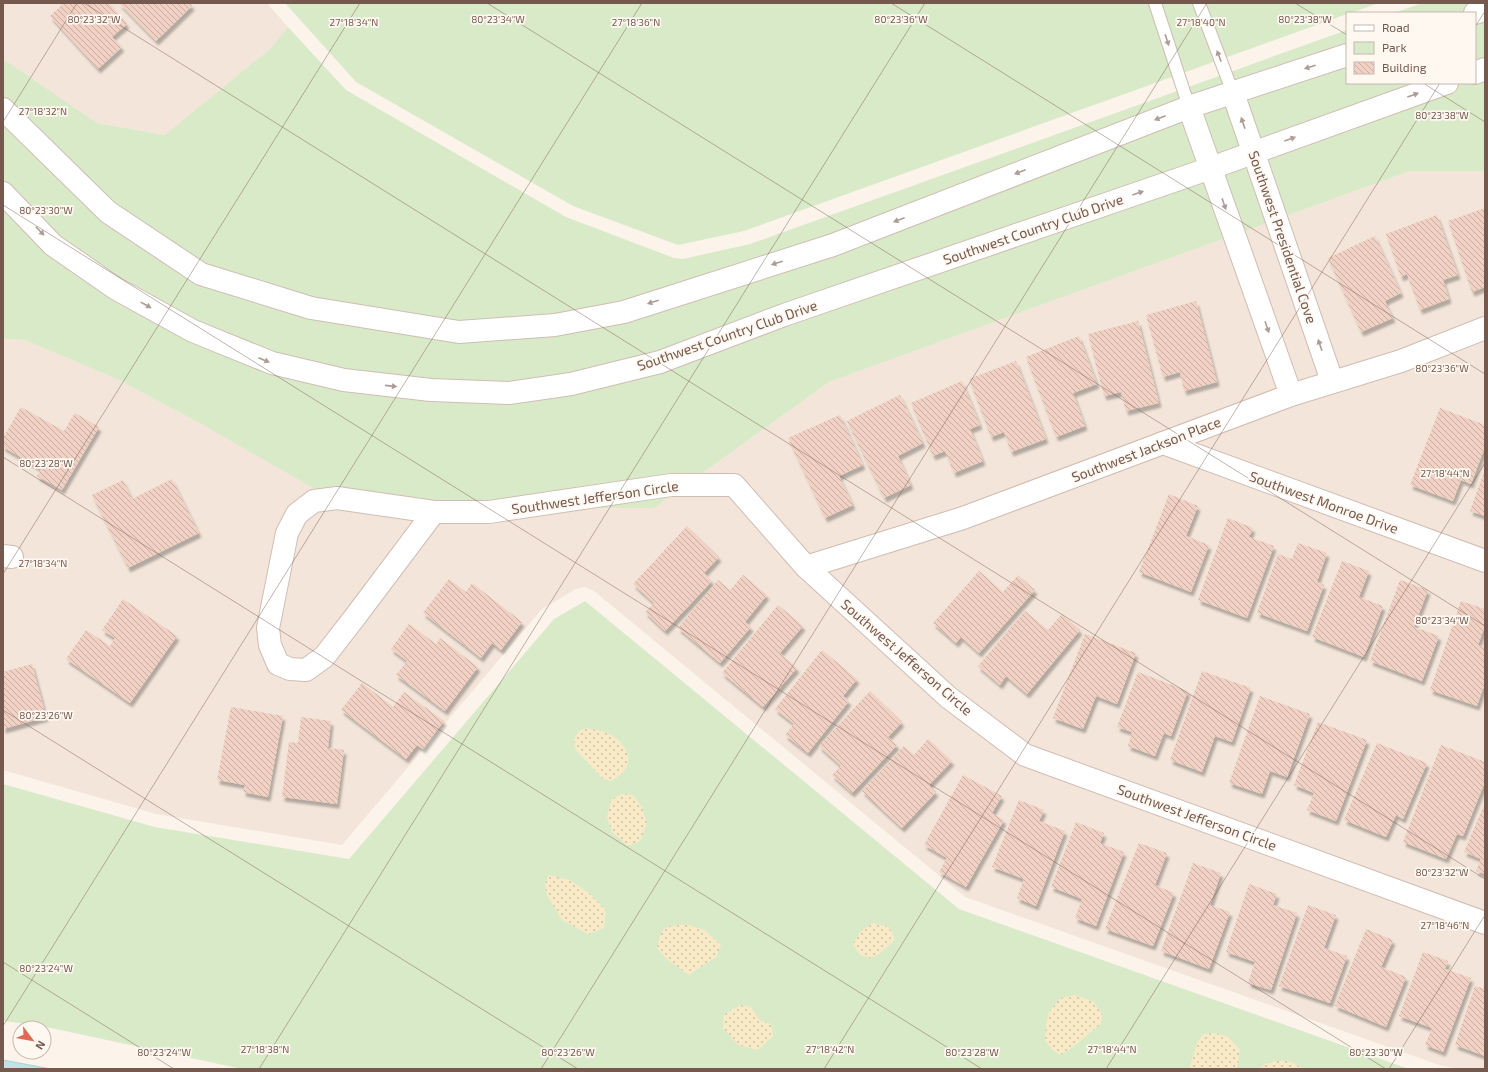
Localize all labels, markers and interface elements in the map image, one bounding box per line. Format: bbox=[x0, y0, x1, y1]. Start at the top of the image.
legend bbox=[1346, 12, 1476, 84]
text: 80°23'32"W bbox=[67, 13, 121, 25]
text: 80°23'34"W bbox=[471, 13, 525, 25]
text: 80°23'36"W bbox=[874, 13, 928, 25]
text: 80°23'38"W bbox=[1278, 13, 1332, 25]
text: 27°18'34"N bbox=[330, 16, 378, 28]
text: 27°18'36"N bbox=[612, 16, 660, 28]
text: 27°18'40"N bbox=[1176, 16, 1226, 28]
text: Road bbox=[1382, 20, 1410, 34]
one-way arrow bbox=[1165, 34, 1171, 46]
text: Park bbox=[1382, 40, 1407, 54]
one-way arrow bbox=[1216, 50, 1222, 62]
text: Building bbox=[1382, 60, 1427, 74]
one-way arrow bbox=[1304, 65, 1316, 71]
one-way arrow bbox=[1407, 92, 1419, 98]
text: 27°18'32"N bbox=[19, 105, 67, 117]
text: 80°23'38"W bbox=[1415, 109, 1469, 121]
one-way arrow bbox=[1154, 116, 1166, 122]
one-way arrow bbox=[1240, 116, 1246, 128]
one-way arrow bbox=[1285, 136, 1297, 142]
street label: Southwest Presidential Cove bbox=[1245, 148, 1321, 326]
one-way arrow bbox=[1014, 170, 1026, 176]
street label: Southwest Country Club Drive bbox=[941, 190, 1125, 268]
one-way arrow bbox=[1132, 190, 1144, 196]
one-way arrow bbox=[1221, 199, 1227, 211]
text: 80°23'30"W bbox=[19, 204, 73, 216]
one-way arrow bbox=[893, 217, 905, 223]
one-way arrow bbox=[35, 226, 45, 236]
one-way arrow bbox=[771, 260, 783, 266]
street label: Southwest Country Club Drive bbox=[635, 296, 819, 374]
one-way arrow bbox=[647, 299, 659, 305]
one-way arrow bbox=[140, 302, 152, 308]
one-way arrow bbox=[1264, 321, 1270, 333]
one-way arrow bbox=[1316, 338, 1322, 350]
one-way arrow bbox=[258, 357, 269, 363]
text: 80°23'36"W bbox=[1415, 362, 1469, 374]
one-way arrow bbox=[385, 382, 397, 389]
street label: Southwest Jackson Place bbox=[1069, 413, 1223, 485]
text: 80°23'28"W bbox=[19, 457, 73, 469]
street label: Southwest Monroe Drive bbox=[1247, 467, 1401, 537]
text: 27°18'44"N bbox=[1420, 467, 1470, 479]
street label: Southwest Jefferson Circle bbox=[510, 477, 680, 517]
text: 27°18'34"N bbox=[19, 557, 67, 569]
street label: Southwest Jefferson Circle bbox=[838, 595, 976, 719]
text: 80°23'34"W bbox=[1415, 614, 1469, 626]
text: 80°23'26"W bbox=[19, 709, 73, 721]
street label: Southwest Jefferson Circle bbox=[1115, 780, 1279, 854]
text: 80°23'32"W bbox=[1415, 866, 1469, 878]
text: 27°18'46"N bbox=[1421, 919, 1469, 931]
text: 80°23'24"W bbox=[19, 962, 73, 974]
north arrow bbox=[12, 1020, 52, 1060]
text: N bbox=[33, 1039, 49, 1052]
text: 27°18'38"N bbox=[241, 1043, 289, 1055]
text: 27°18'42"N bbox=[806, 1043, 854, 1055]
text: 27°18'44"N bbox=[1087, 1043, 1137, 1055]
text: 80°23'24"W bbox=[137, 1046, 191, 1058]
text: 80°23'26"W bbox=[541, 1046, 595, 1058]
text: 80°23'28"W bbox=[945, 1046, 999, 1058]
text: 80°23'30"W bbox=[1349, 1046, 1403, 1058]

